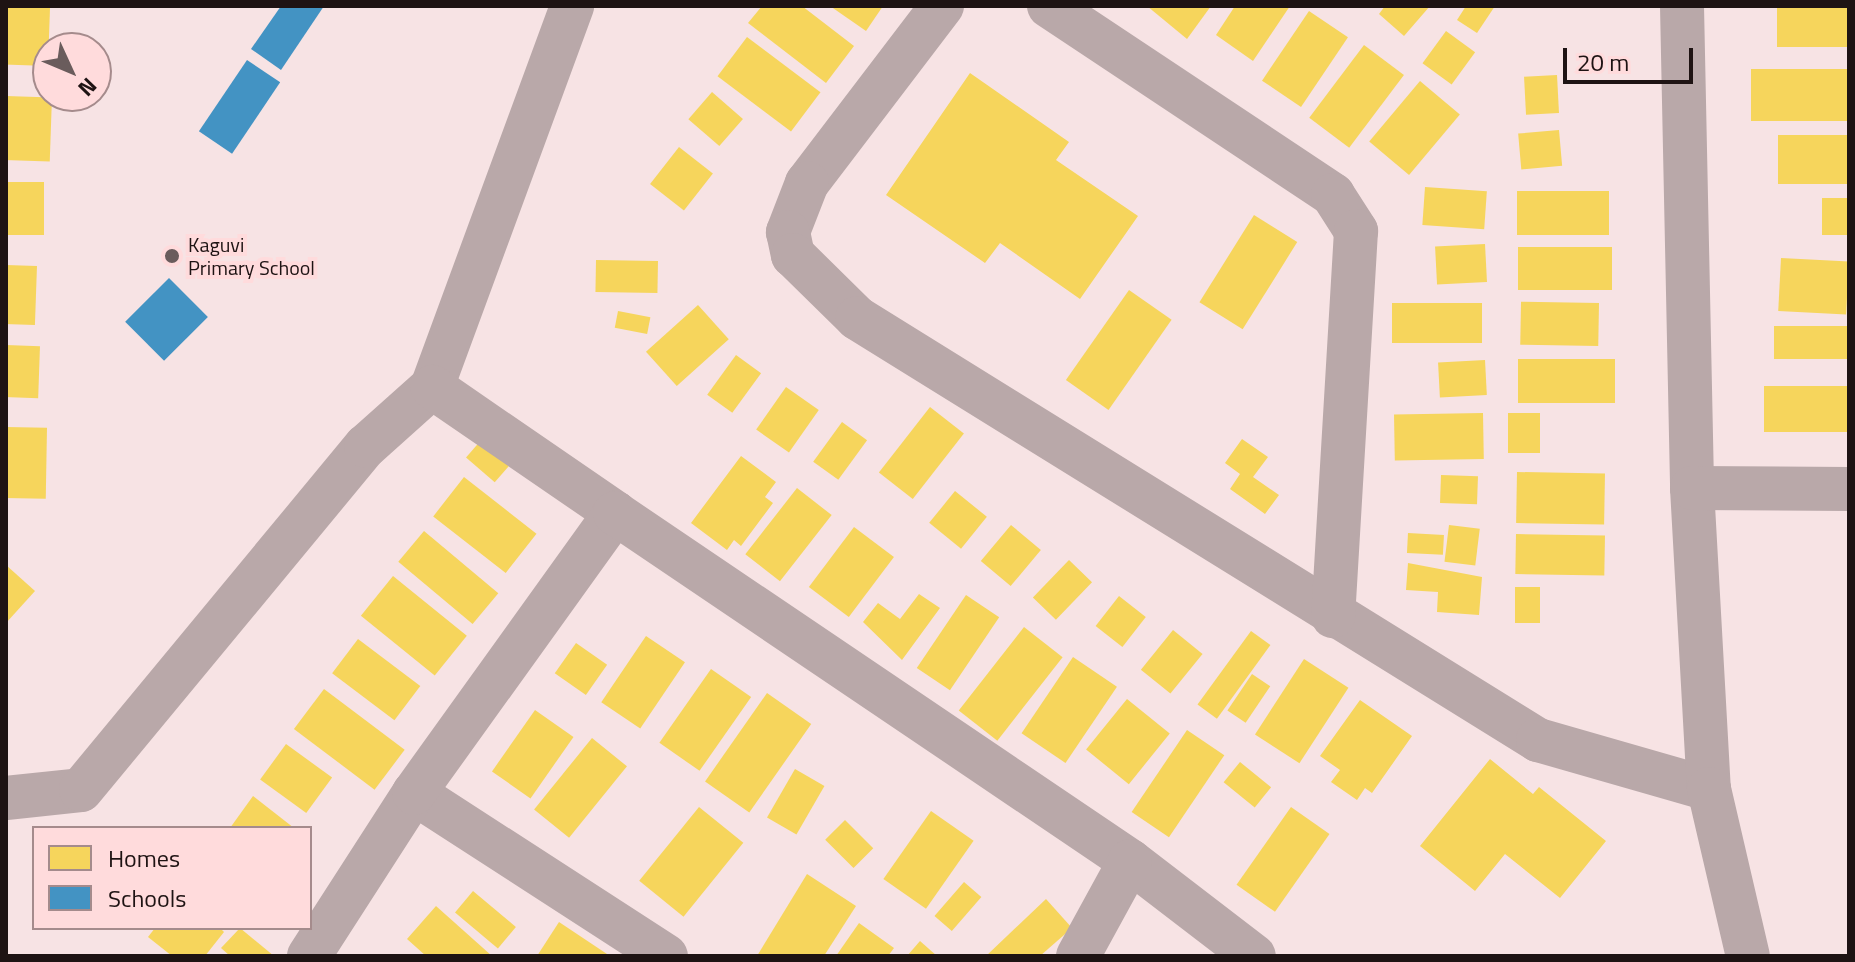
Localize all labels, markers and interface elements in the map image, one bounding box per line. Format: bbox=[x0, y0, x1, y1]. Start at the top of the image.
north arrow bbox=[32, 32, 112, 112]
scale bar bbox=[1567, 32, 1697, 82]
text: 20 m bbox=[1577, 44, 1629, 80]
text: N bbox=[70, 70, 105, 105]
place label: Kaguvi Primary School bbox=[188, 232, 315, 279]
marker: Kaguvi Primary School bbox=[163, 247, 181, 265]
legend bbox=[32, 826, 312, 930]
text: Homes bbox=[108, 840, 180, 876]
text: Schools bbox=[108, 880, 186, 916]

